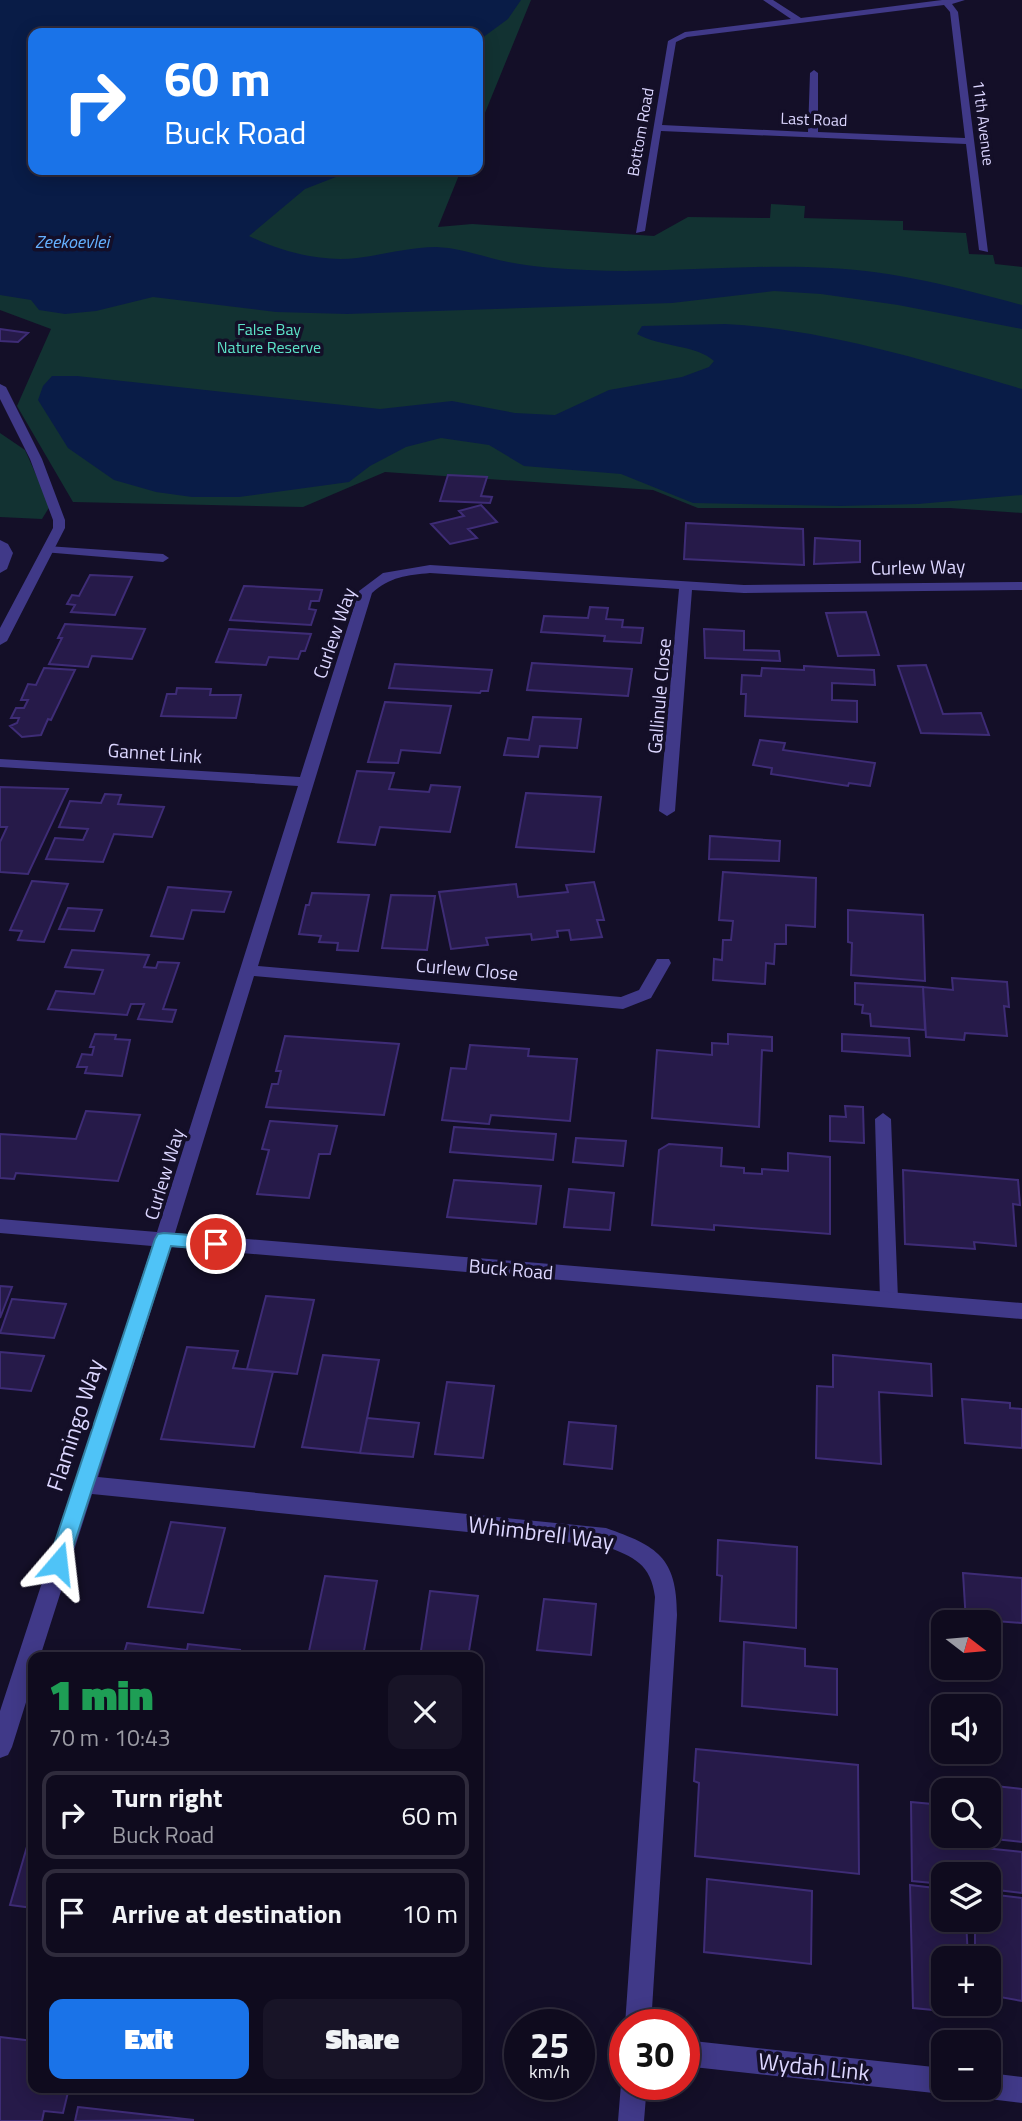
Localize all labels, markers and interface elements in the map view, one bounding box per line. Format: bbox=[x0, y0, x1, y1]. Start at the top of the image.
text: 60 m bbox=[164, 40, 271, 115]
icon: right bbox=[49, 56, 140, 147]
street label: 11th Avenue bbox=[967, 79, 1001, 167]
street label: Bottom Road bbox=[620, 86, 660, 178]
street label: Last Road bbox=[780, 106, 848, 132]
text: Buck Road bbox=[164, 108, 306, 156]
water label: Zeekoevlei bbox=[35, 228, 111, 255]
park label: False Bay Nature Reserve bbox=[217, 317, 321, 359]
street label: Curlew Way bbox=[870, 551, 965, 582]
street label: Curlew Way bbox=[304, 583, 363, 682]
street label: Gallinule Close bbox=[639, 637, 678, 755]
street label: Gannet Link bbox=[107, 735, 203, 770]
street label: Curlew Close bbox=[415, 950, 519, 987]
street label: Curlew Way bbox=[136, 1124, 191, 1223]
pin bbox=[186, 1214, 246, 1274]
icon: arrive bbox=[197, 1225, 235, 1263]
street label: Buck Road bbox=[468, 1250, 554, 1287]
street label: Flamingo Way bbox=[37, 1354, 112, 1495]
street label: Whimbrell Way bbox=[466, 1506, 616, 1559]
position arrow bbox=[21, 1526, 95, 1600]
north arrow bbox=[931, 1610, 1001, 1680]
map controls bbox=[931, 1610, 1001, 2100]
text: 1 min bbox=[49, 1662, 153, 1726]
button: close bbox=[388, 1675, 462, 1749]
button: sound bbox=[931, 1694, 1001, 1764]
text: 70 m · 10:43 bbox=[49, 1720, 171, 1755]
text: Turn right bbox=[112, 1778, 223, 1817]
button: search bbox=[931, 1778, 1001, 1848]
icon: right bbox=[53, 1796, 91, 1834]
text: 60 m bbox=[401, 1796, 458, 1835]
text: Buck Road bbox=[112, 1817, 214, 1852]
button: layers bbox=[931, 1862, 1001, 1932]
icon: arrive bbox=[53, 1894, 91, 1932]
text: Arrive at destination bbox=[112, 1894, 342, 1933]
text: 10 m bbox=[401, 1894, 458, 1933]
button: + bbox=[931, 1946, 1001, 2016]
button: Exit bbox=[49, 1999, 249, 2079]
button: Share bbox=[263, 1999, 462, 2079]
speed limit sign: 30 bbox=[609, 2009, 700, 2100]
text: 25 bbox=[530, 2018, 569, 2072]
button: − bbox=[931, 2030, 1001, 2100]
street label: Wydah Link bbox=[757, 2043, 871, 2090]
text: km/h bbox=[529, 2058, 570, 2085]

